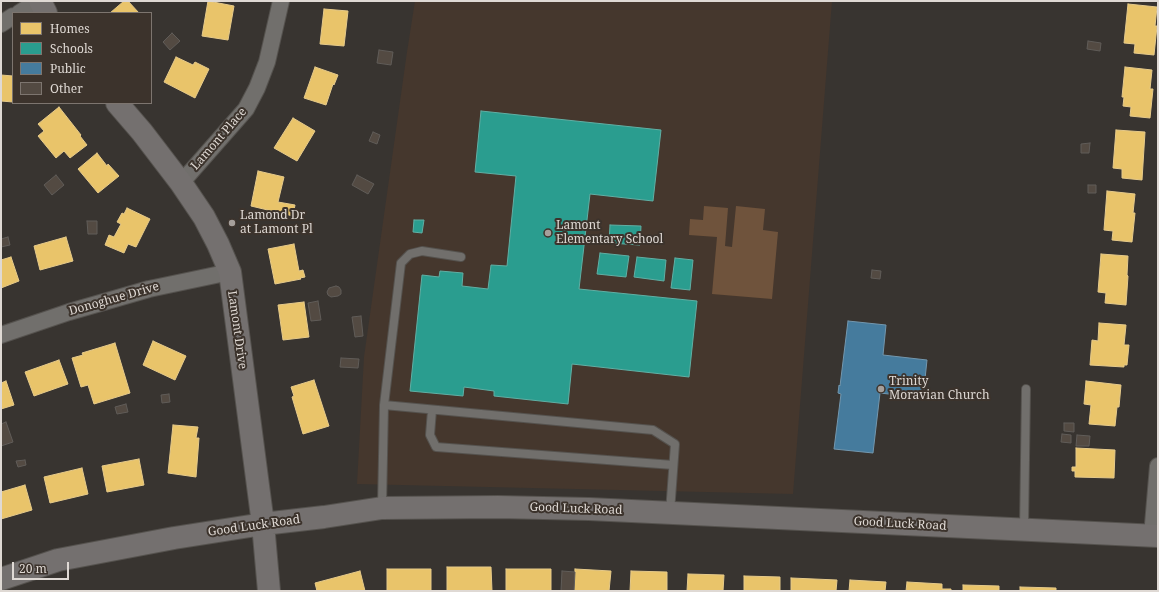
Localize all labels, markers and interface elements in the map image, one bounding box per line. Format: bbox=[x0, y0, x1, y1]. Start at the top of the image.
legend bbox=[12, 12, 152, 104]
text: Homes bbox=[50, 20, 90, 37]
text: Schools bbox=[50, 40, 93, 57]
text: Public bbox=[50, 60, 86, 77]
text: Other bbox=[50, 80, 83, 97]
street label: Lamont Place bbox=[188, 105, 250, 173]
place label: Lamond Dr at Lamont Pl bbox=[240, 209, 313, 237]
marker: Lamond Dr at Lamont Pl bbox=[227, 218, 237, 228]
place label: Lamont Elementary School bbox=[556, 219, 663, 247]
marker: Lamont Elementary School bbox=[543, 228, 553, 238]
street label: Donoghue Drive bbox=[67, 279, 161, 319]
street label: Lamont Drive bbox=[224, 290, 250, 370]
place label: Trinity Moravian Church bbox=[889, 375, 990, 403]
marker: Trinity Moravian Church bbox=[876, 384, 886, 394]
street label: Good Luck Road bbox=[529, 500, 623, 518]
street label: Good Luck Road bbox=[207, 512, 301, 540]
street label: Good Luck Road bbox=[853, 514, 947, 534]
scale bar bbox=[14, 554, 71, 580]
text: 20 m bbox=[19, 560, 47, 577]

